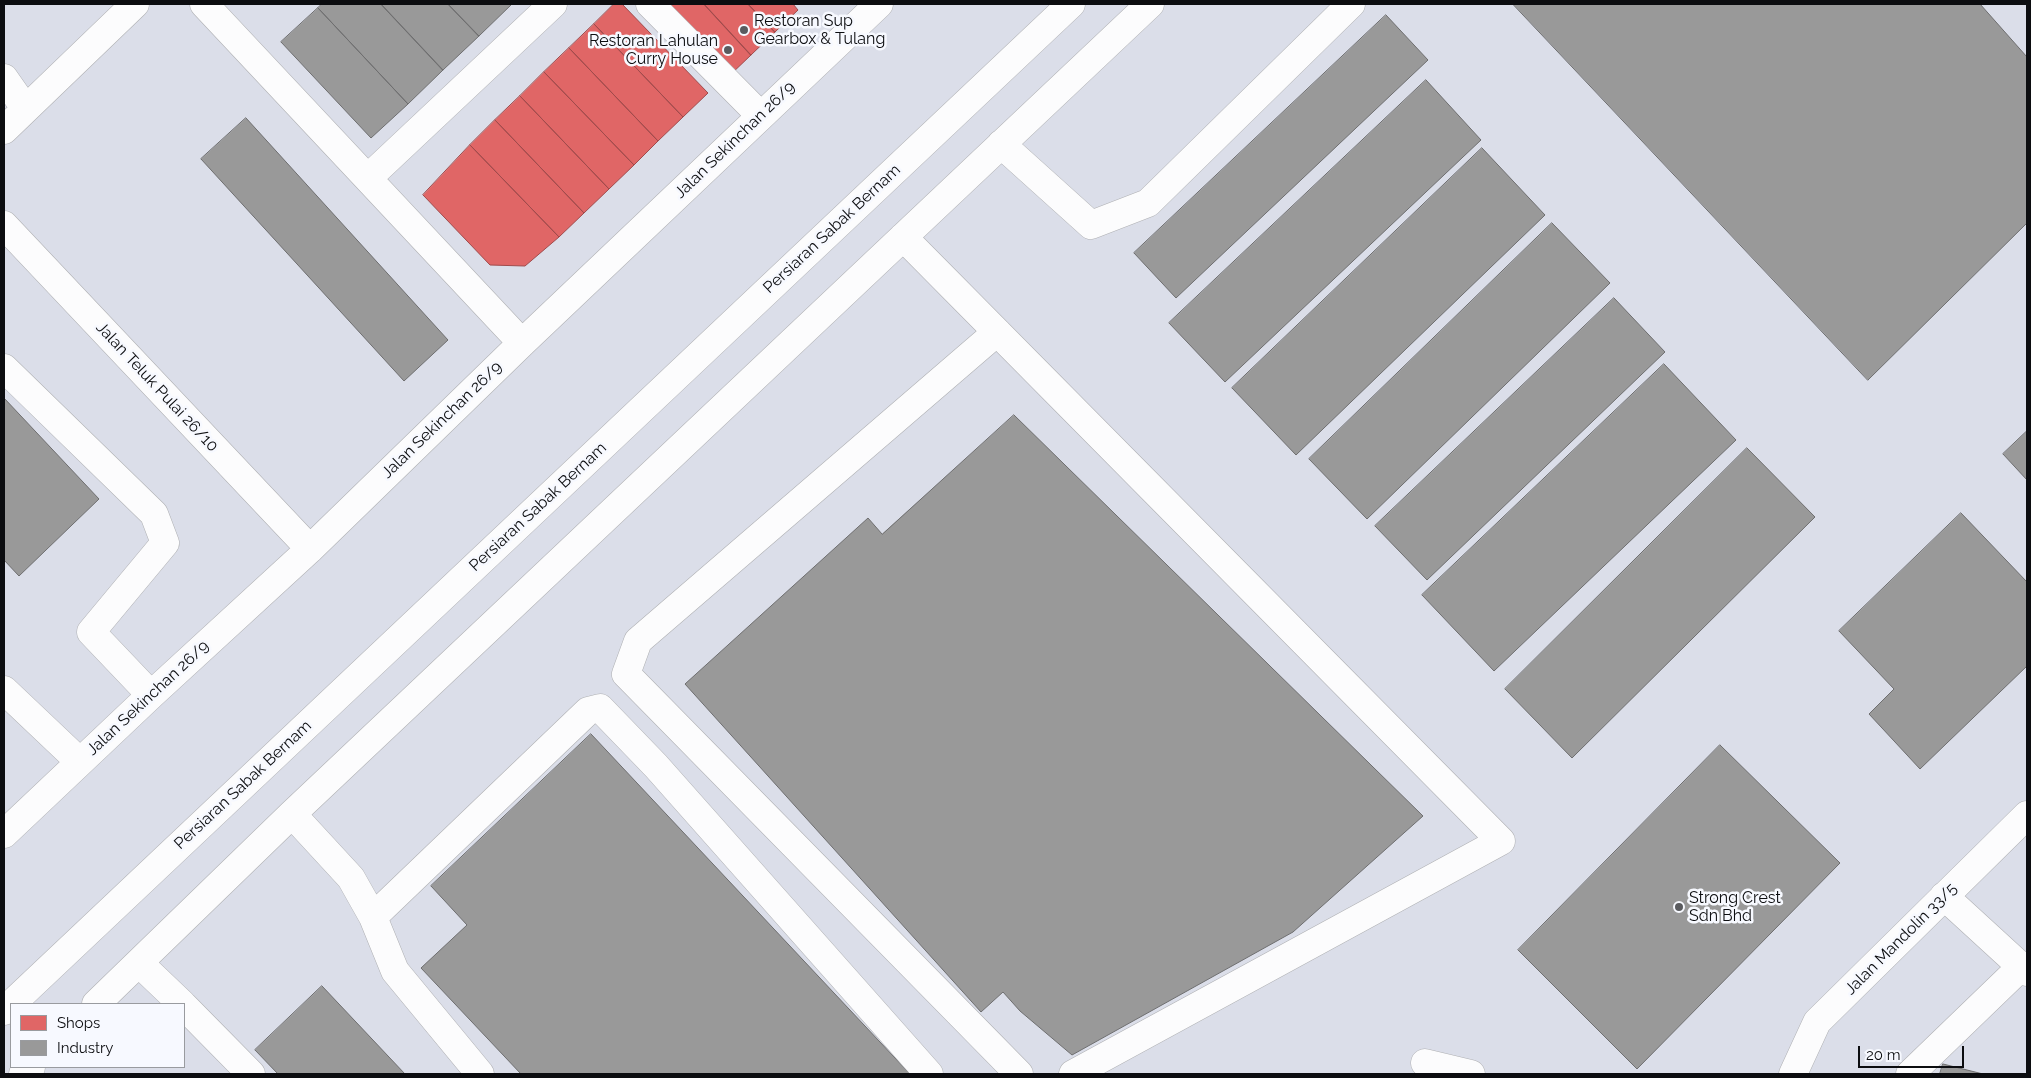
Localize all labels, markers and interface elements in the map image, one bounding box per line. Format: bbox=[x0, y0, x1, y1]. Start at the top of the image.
place label: Restoran Sup Gearbox & Tulang bbox=[754, 11, 885, 49]
marker: Restoran Sup Gearbox & Tulang bbox=[738, 24, 750, 36]
place label: Restoran Lahulan Curry House bbox=[589, 31, 718, 69]
marker: Restoran Lahulan Curry House bbox=[722, 44, 734, 56]
street label: Jalan Sekinchan 26/9 bbox=[671, 78, 799, 202]
street label: Persiaran Sabak Bernam bbox=[759, 160, 905, 298]
street label: Jalan Teluk Pulai 26/10 bbox=[92, 318, 222, 456]
street label: Jalan Sekinchan 26/9 bbox=[378, 358, 506, 482]
street label: Persiaran Sabak Bernam bbox=[465, 438, 611, 576]
street label: Jalan Sekinchan 26/9 bbox=[83, 636, 213, 760]
street label: Persiaran Sabak Bernam bbox=[170, 716, 316, 854]
street label: Jalan Mandolin 33/5 bbox=[1841, 879, 1961, 999]
place label: Strong Crest Sdn Bhd bbox=[1689, 888, 1781, 926]
marker: Strong Crest Sdn Bhd bbox=[1673, 901, 1685, 913]
legend bbox=[10, 1003, 185, 1068]
text: Shops bbox=[57, 1014, 100, 1032]
scale bar bbox=[1861, 1036, 1967, 1068]
text: Industry bbox=[57, 1039, 113, 1057]
text: 20 m bbox=[1866, 1046, 1901, 1064]

